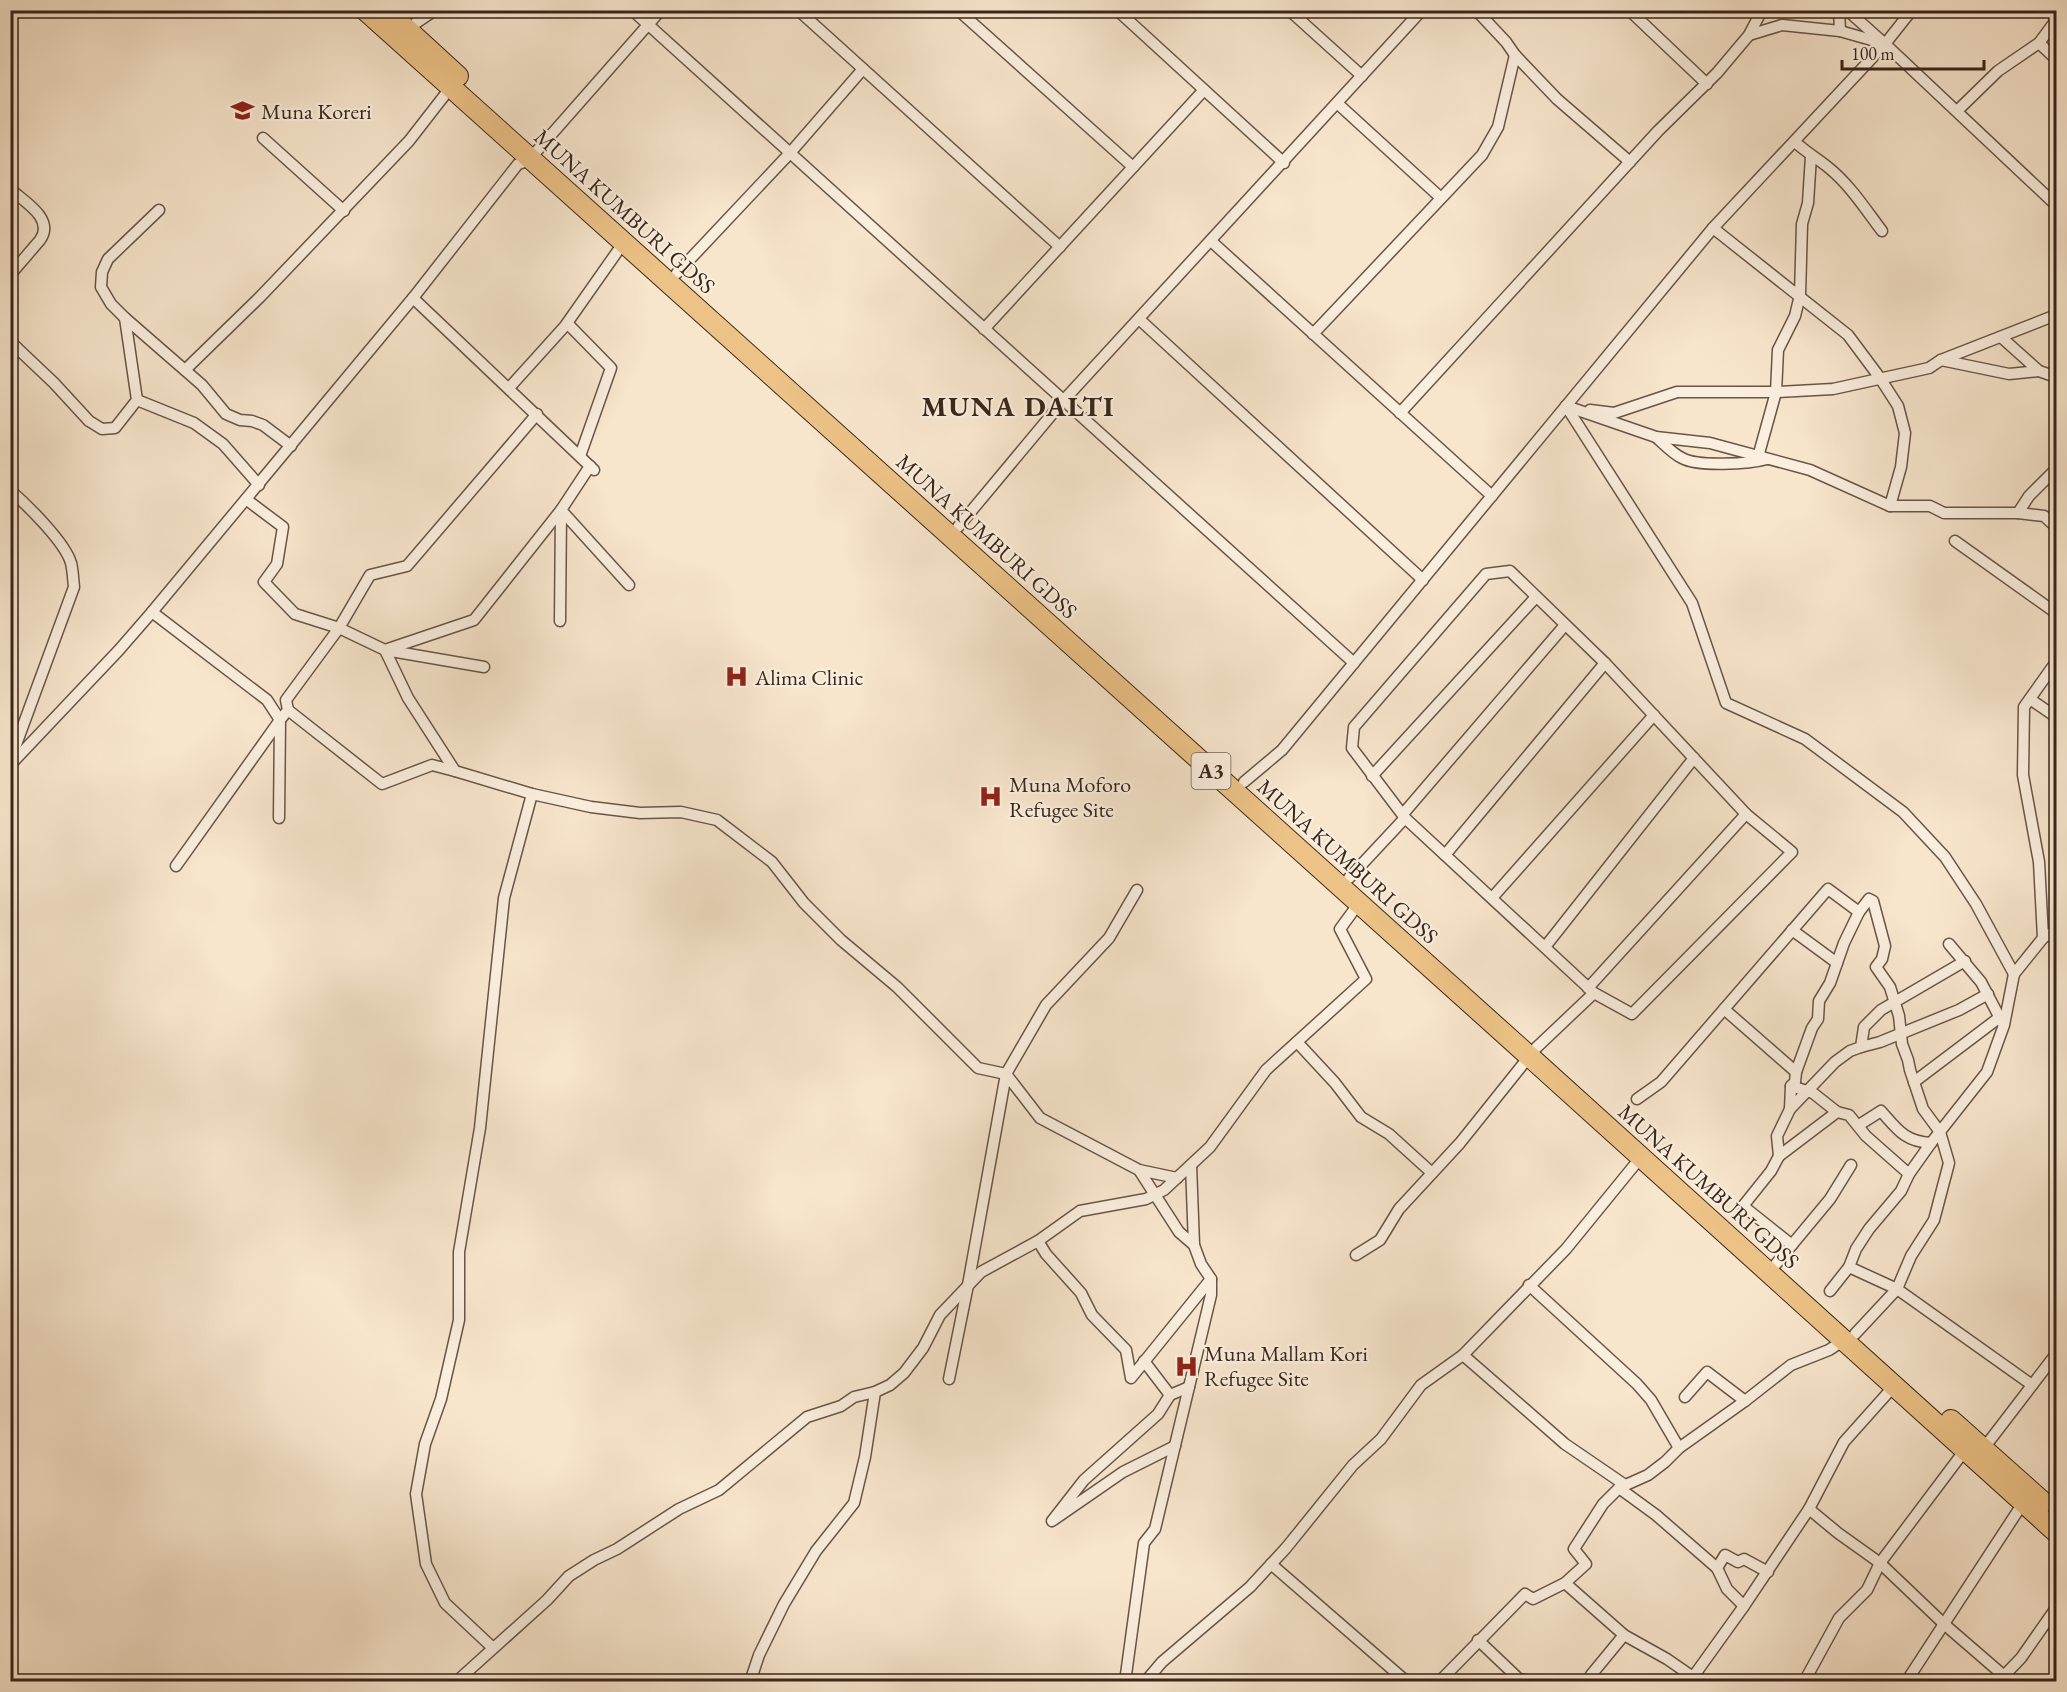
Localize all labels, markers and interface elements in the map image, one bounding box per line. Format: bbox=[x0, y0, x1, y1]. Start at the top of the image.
scale bar bbox=[1842, 33, 1984, 71]
text: 100 m bbox=[1851, 42, 1895, 65]
place label: Muna Koreri bbox=[261, 97, 372, 126]
school or university icon: Muna Koreri bbox=[230, 98, 256, 124]
street label: MUNA KUMBURI GDSS bbox=[528, 122, 721, 300]
district label: MUNA DALTI bbox=[921, 388, 1115, 424]
street label: MUNA KUMBURI GDSS bbox=[890, 447, 1083, 625]
place label: Alima Clinic bbox=[754, 663, 863, 692]
hospital icon: Alima Clinic bbox=[724, 664, 750, 690]
road number: A3 bbox=[1192, 753, 1230, 789]
place label: Muna Moforo Refugee Site bbox=[1009, 770, 1131, 824]
street label: MUNA KUMBURI GDSS bbox=[1251, 772, 1444, 950]
hospital icon: Muna Moforo Refugee Site bbox=[978, 784, 1004, 810]
street label: MUNA KUMBURI GDSS bbox=[1612, 1097, 1805, 1275]
place label: Muna Mallam Kori Refugee Site bbox=[1204, 1339, 1368, 1393]
hospital icon: Muna Mallam Kori Refugee Site bbox=[1173, 1353, 1199, 1379]

